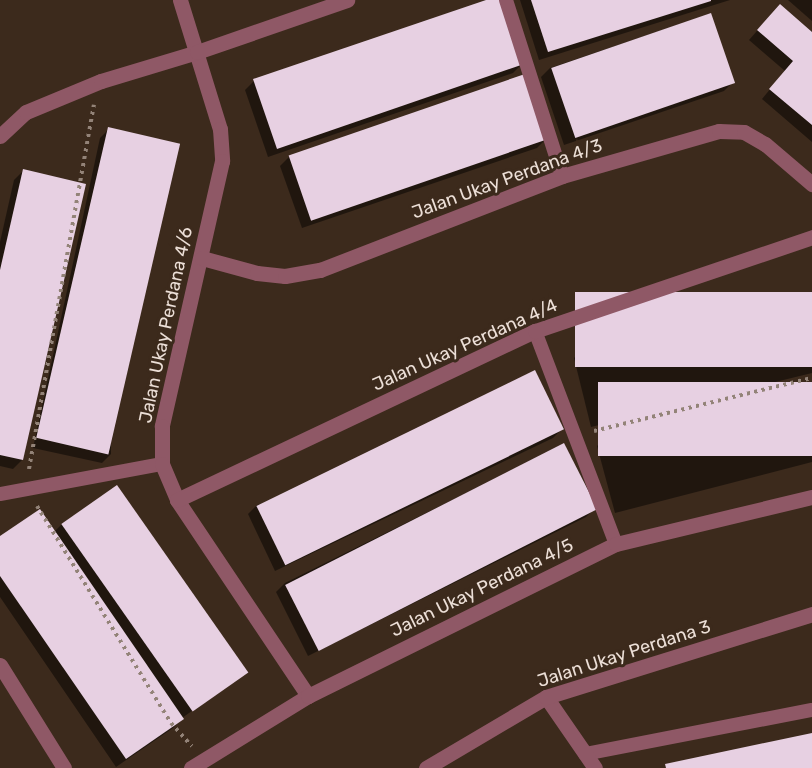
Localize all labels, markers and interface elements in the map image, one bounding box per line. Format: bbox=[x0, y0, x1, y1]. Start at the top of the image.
street label: Jalan Ukay Perdana 4/3 bbox=[409, 134, 605, 224]
street label: Jalan Ukay Perdana 4/6 bbox=[135, 225, 197, 425]
street label: Jalan Ukay Perdana 4/4 bbox=[369, 294, 561, 396]
street label: Jalan Ukay Perdana 4/5 bbox=[387, 534, 577, 642]
street label: Jalan Ukay Perdana 3 bbox=[534, 616, 714, 692]

